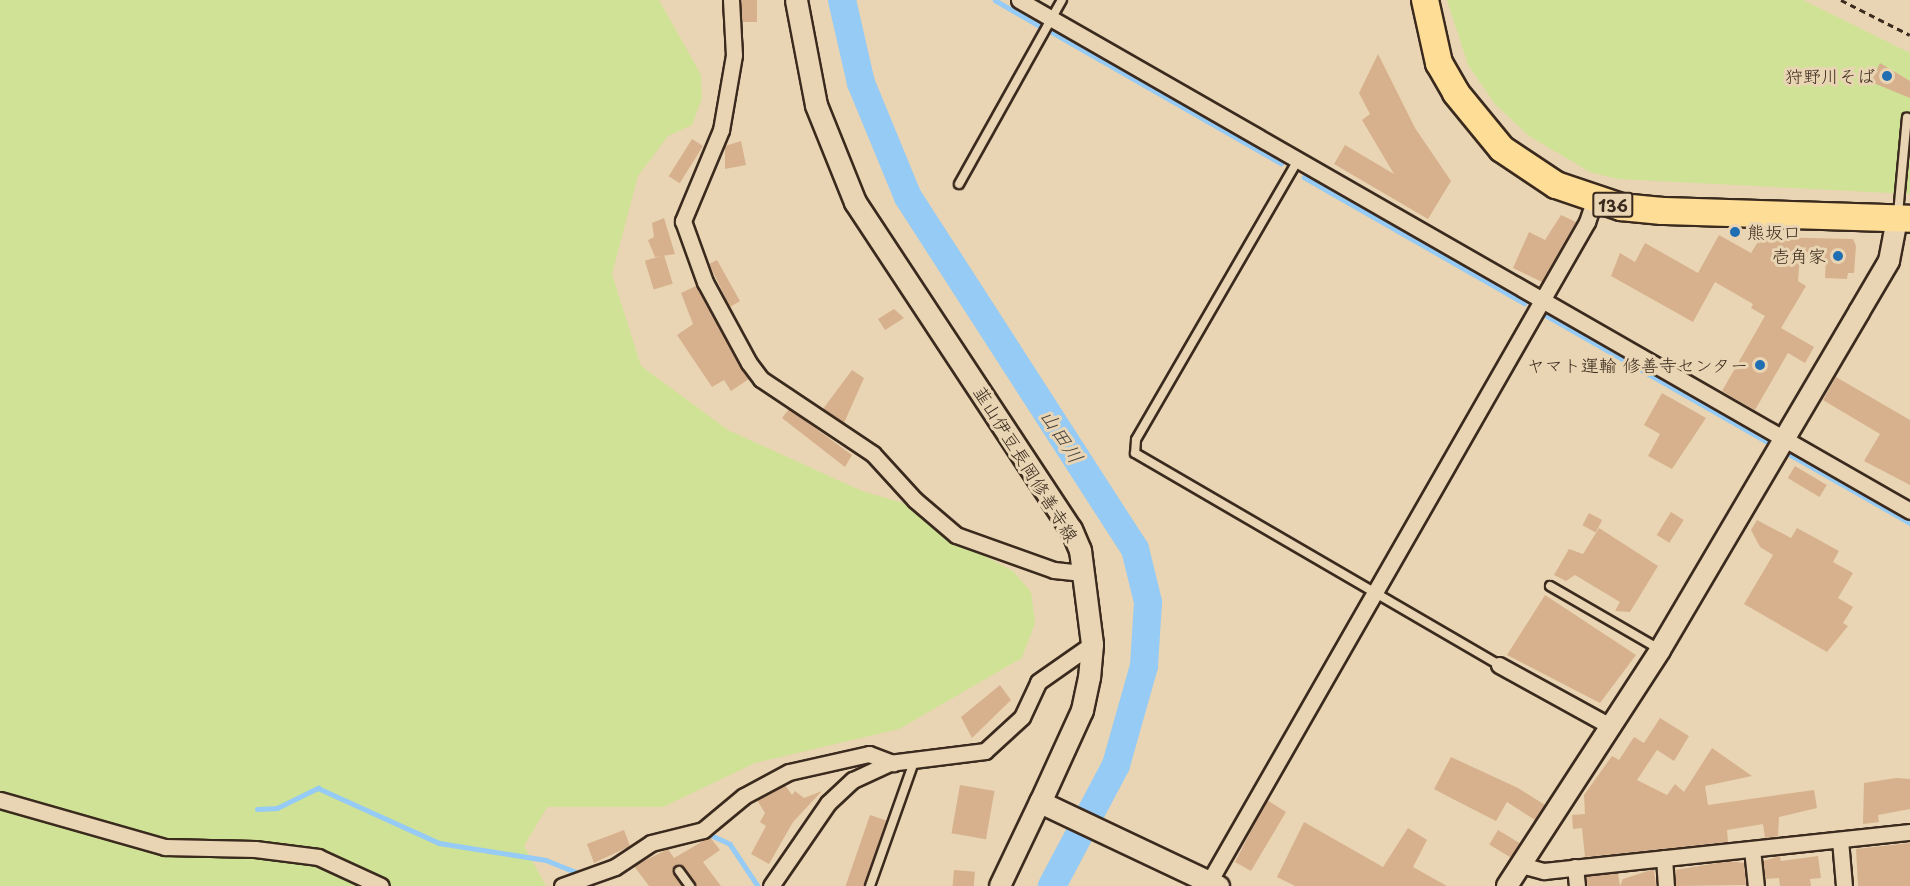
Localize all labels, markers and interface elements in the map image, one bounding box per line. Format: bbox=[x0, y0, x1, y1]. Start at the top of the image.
place label: 狩野川そば bbox=[1785, 65, 1875, 87]
marker: 狩野川そば bbox=[1880, 69, 1894, 83]
road number: 136 bbox=[1592, 192, 1634, 218]
place label: 熊坂口 bbox=[1747, 221, 1801, 243]
marker: 熊坂口 bbox=[1728, 225, 1742, 239]
place label: 壱角家 bbox=[1772, 245, 1826, 267]
marker: 壱角家 bbox=[1831, 249, 1845, 263]
place label: ヤマト運輸 修善寺センター bbox=[1526, 354, 1748, 376]
marker: ヤマト運輸 修善寺センター bbox=[1753, 358, 1767, 372]
street label: 韮山伊豆長岡修善寺線 bbox=[969, 382, 1083, 546]
water label: 山田川 bbox=[1036, 404, 1088, 468]

